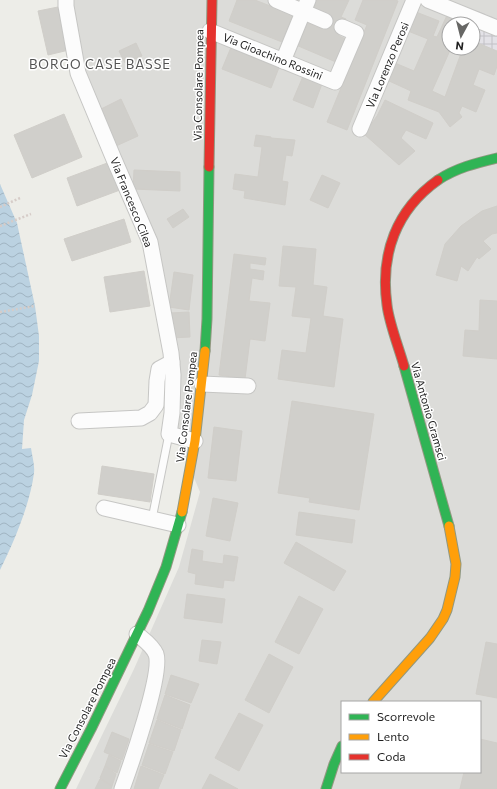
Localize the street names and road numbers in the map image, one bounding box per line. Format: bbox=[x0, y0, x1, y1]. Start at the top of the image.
street label: Via Lorenzo Perosi bbox=[363, 20, 411, 110]
street label: Via Consolare Pompea bbox=[191, 29, 205, 141]
street label: Via Gioachino Rossini bbox=[221, 30, 325, 82]
street label: Via Francesco Cilea bbox=[108, 155, 156, 249]
street label: Via Consolare Pompea bbox=[173, 351, 199, 463]
street label: Via Antonio Gramsci bbox=[409, 360, 449, 462]
street label: Via Consolare Pompea bbox=[56, 655, 118, 761]

